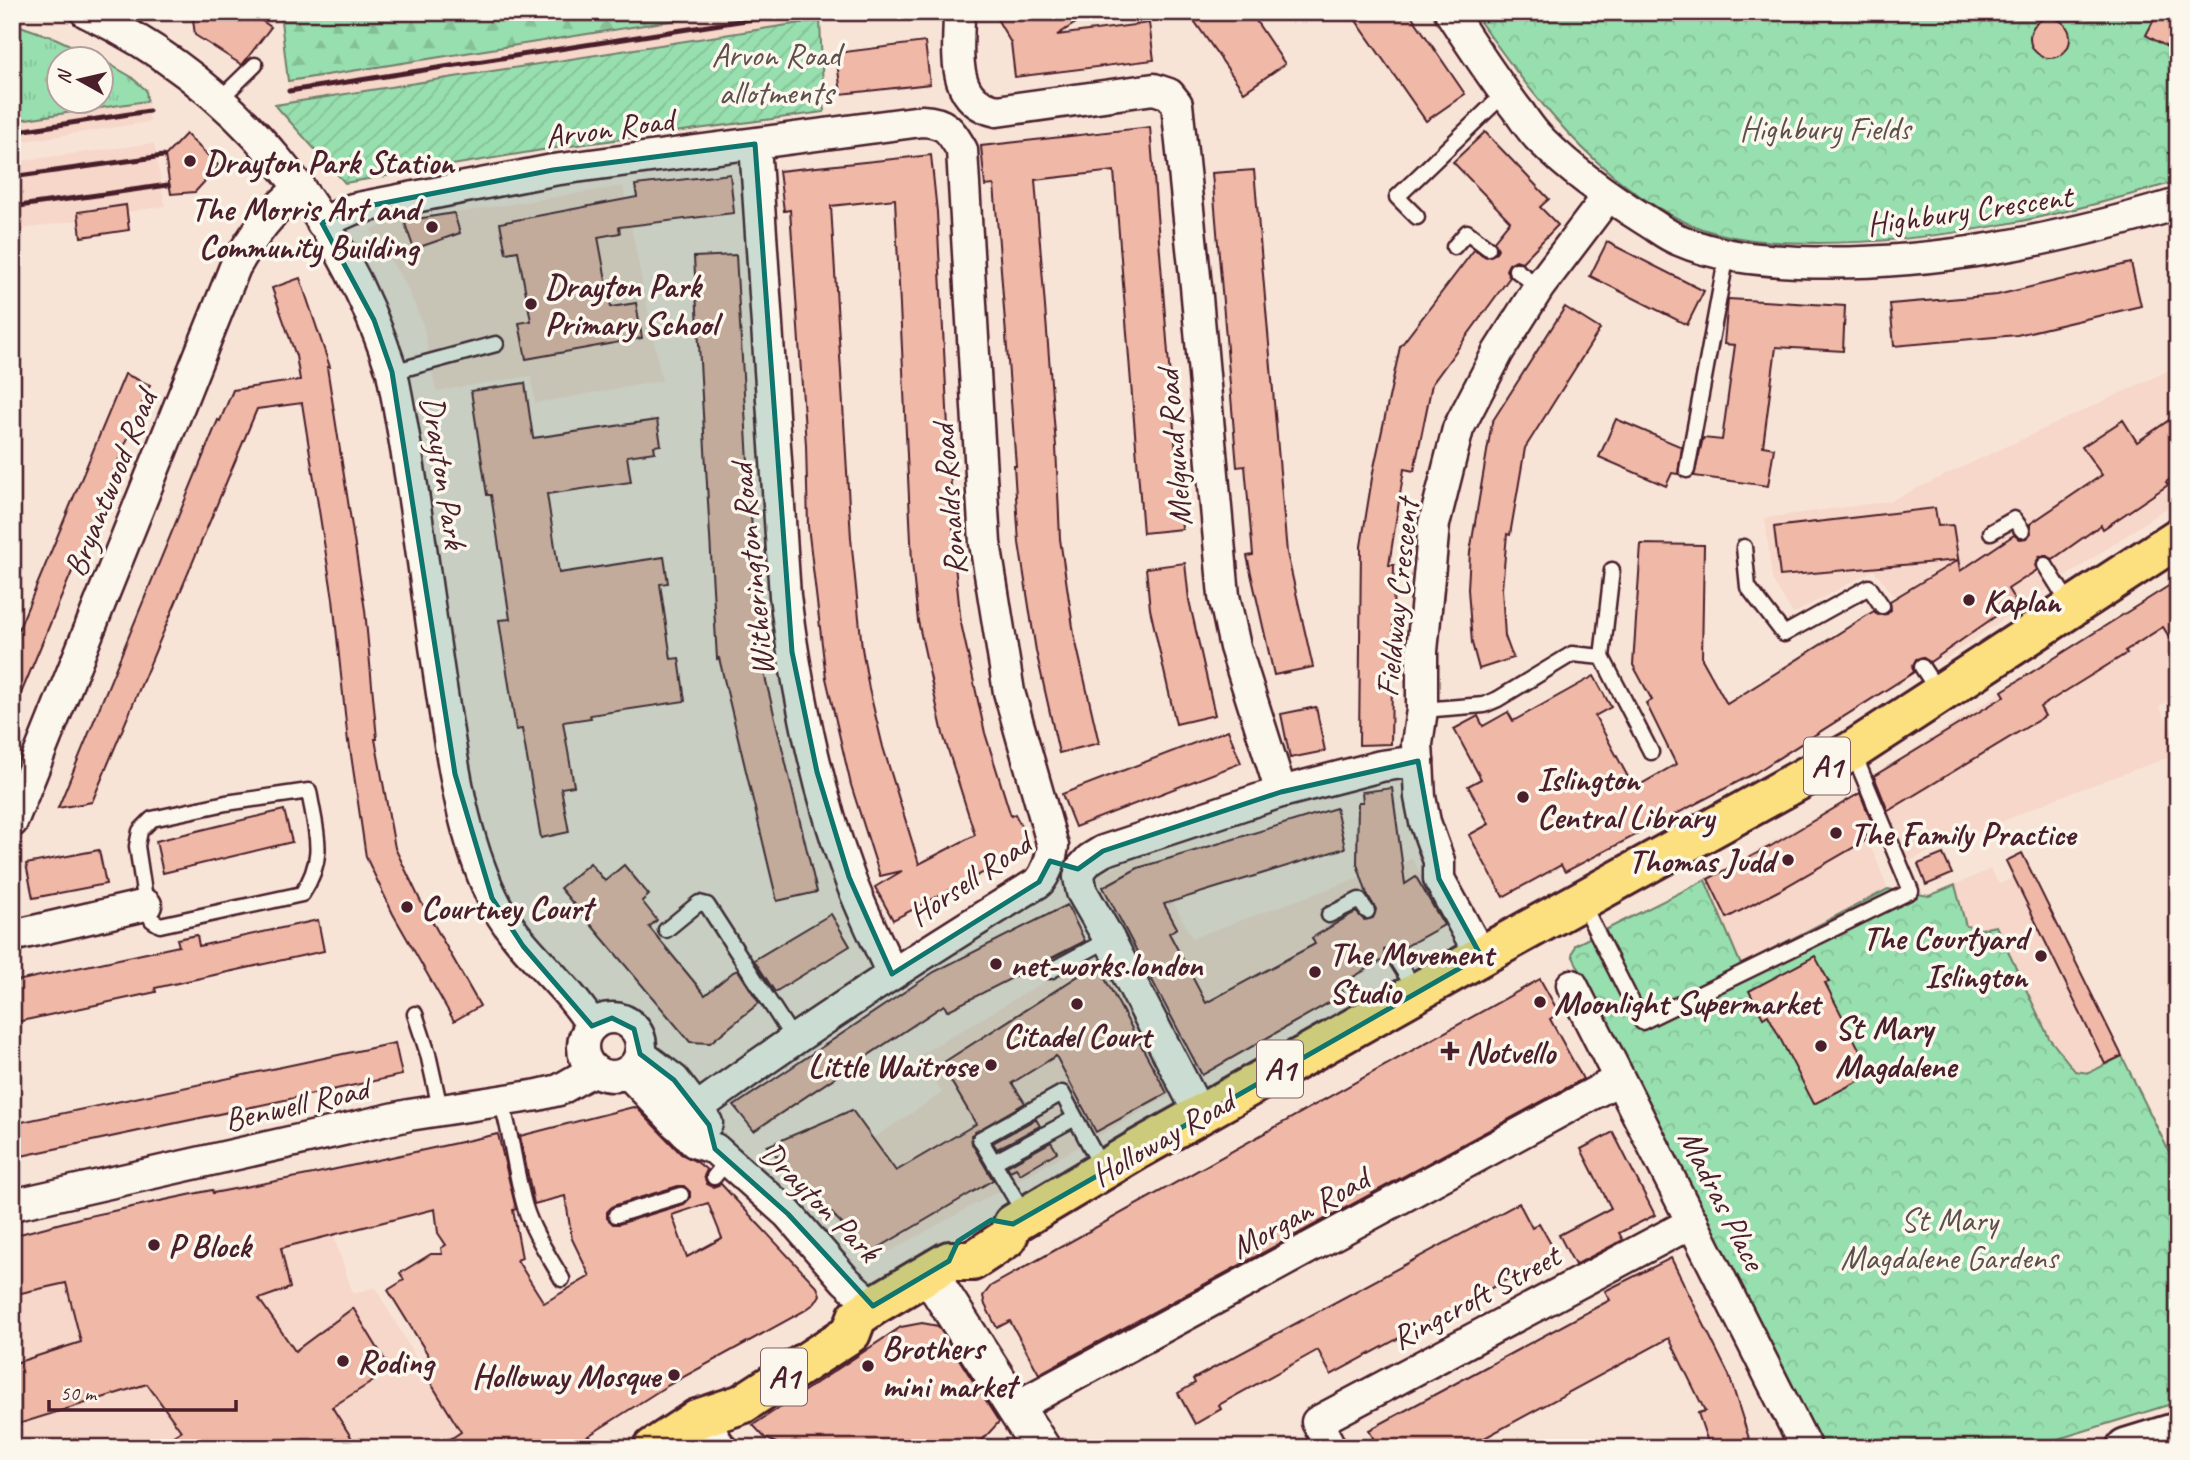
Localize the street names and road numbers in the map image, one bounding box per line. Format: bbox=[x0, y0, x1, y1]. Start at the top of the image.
street label: Arvon Road bbox=[542, 98, 681, 158]
street label: Highbury Crescent bbox=[1864, 174, 2078, 245]
street label: Melgund Road bbox=[1146, 363, 1202, 528]
street label: Bryantwood Road bbox=[54, 379, 168, 583]
street label: Drayton Park bbox=[411, 393, 477, 553]
street label: Ronalds Road bbox=[921, 418, 977, 577]
street label: Witherington Road bbox=[719, 457, 784, 678]
street label: Fieldway Crescent bbox=[1366, 493, 1429, 699]
road number: A1 bbox=[1804, 738, 1850, 794]
street label: Horsell Road bbox=[900, 820, 1043, 935]
road number: A1 bbox=[1257, 1040, 1303, 1098]
street label: Benwell Road bbox=[220, 1066, 377, 1141]
street label: Holloway Road bbox=[1084, 1078, 1246, 1196]
street label: Madras Place bbox=[1669, 1122, 1776, 1279]
street label: Drayton Park bbox=[751, 1133, 891, 1272]
street label: Morgan Road bbox=[1223, 1155, 1380, 1268]
street label: Ringcroft Street bbox=[1384, 1234, 1570, 1359]
road number: A1 bbox=[761, 1348, 807, 1406]

